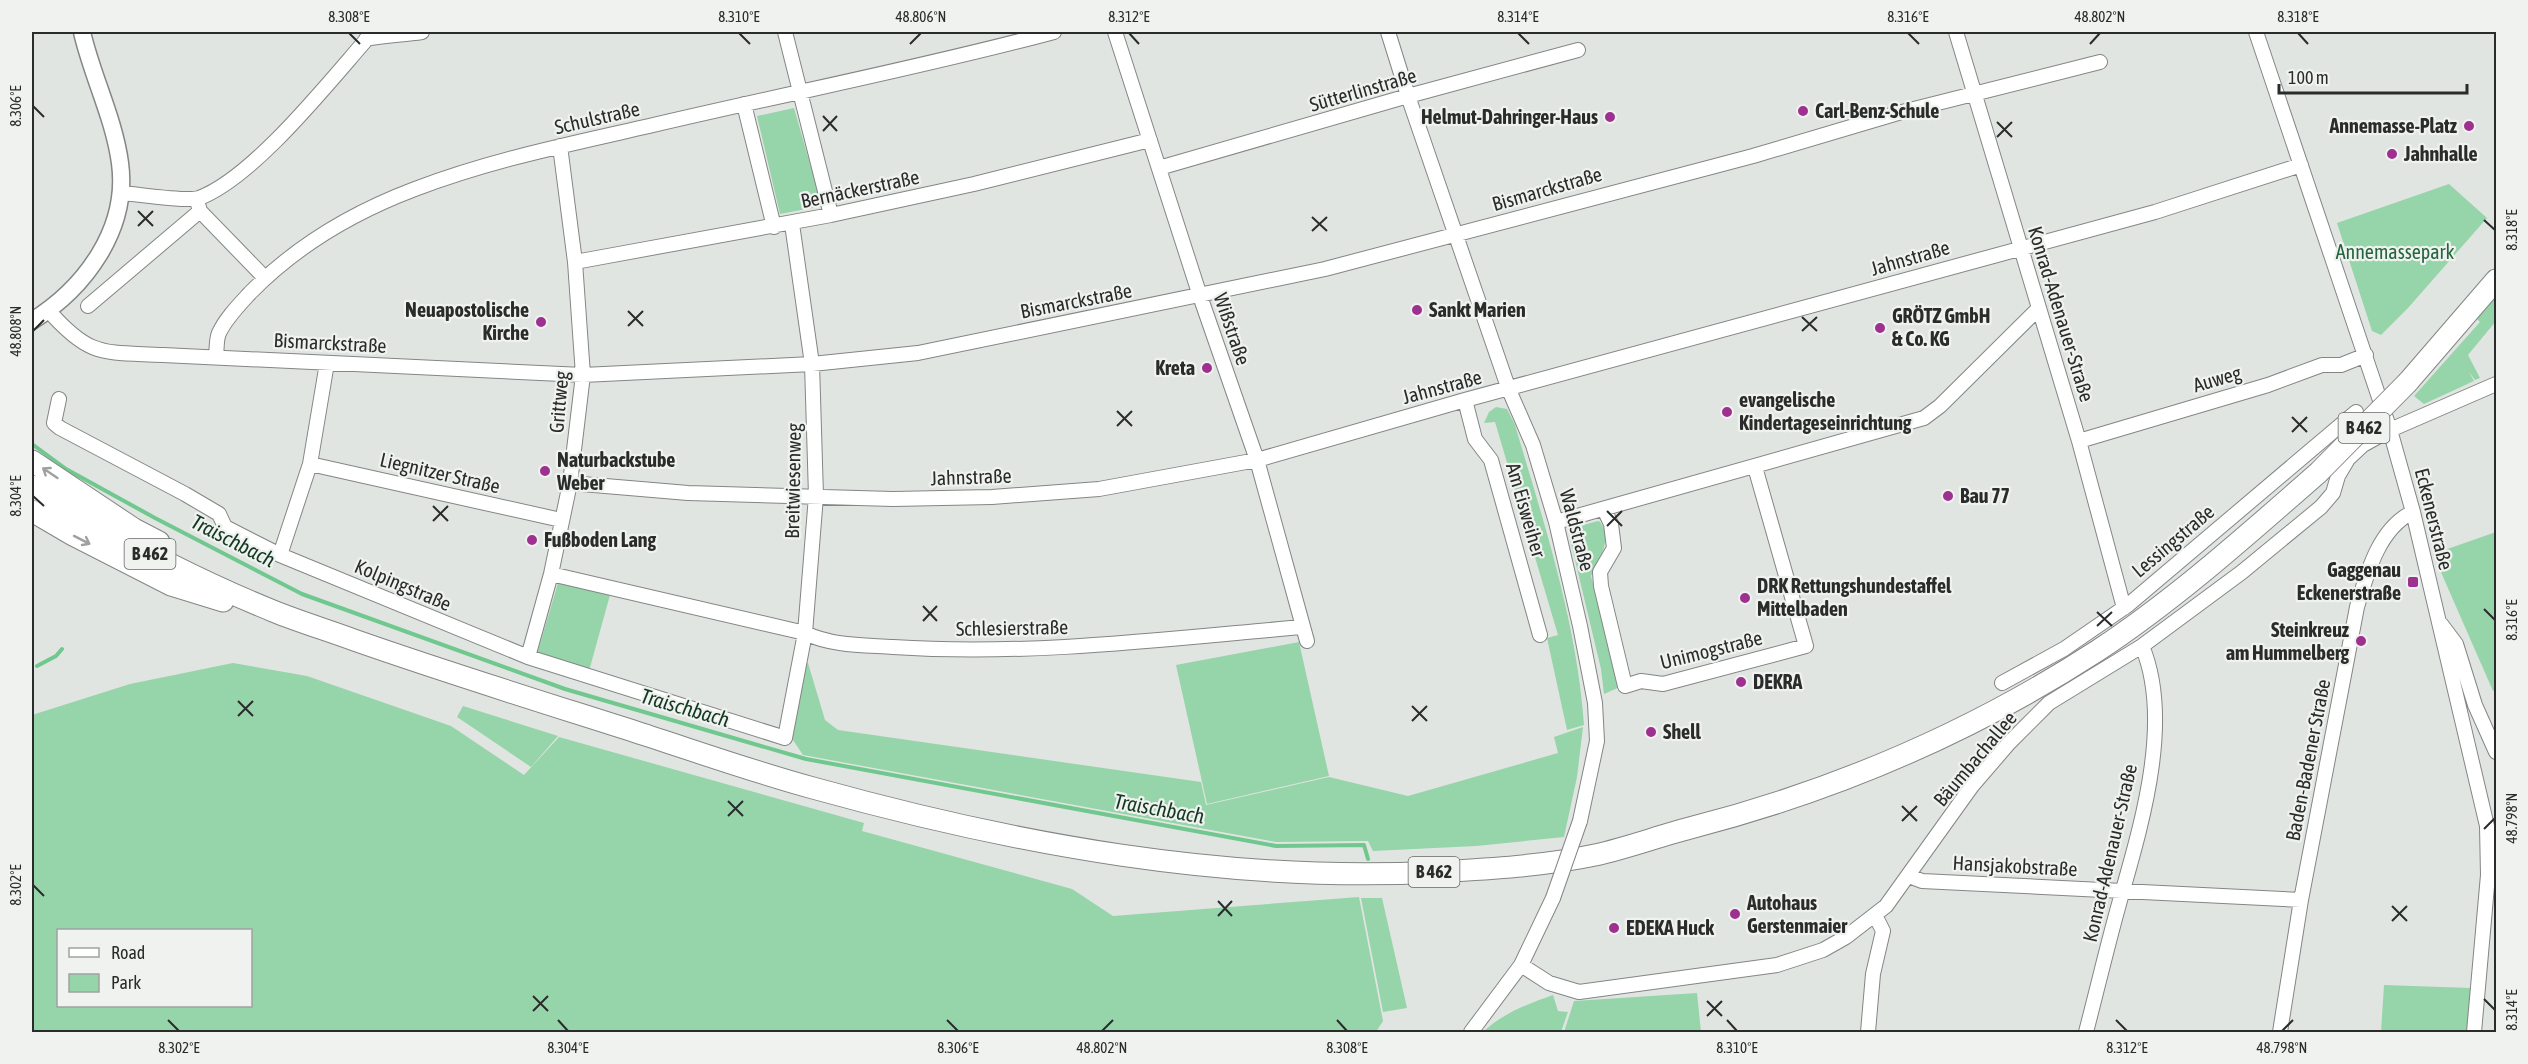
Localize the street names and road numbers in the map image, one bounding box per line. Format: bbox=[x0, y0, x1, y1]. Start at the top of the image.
street label: Sütterlinstraße bbox=[1307, 63, 1419, 116]
street label: Schulstraße bbox=[552, 97, 642, 138]
street label: Bismarckstraße bbox=[1489, 162, 1604, 215]
street label: Bernäckerstraße bbox=[799, 165, 921, 212]
street label: Konrad-Adenauer-Straße bbox=[2024, 223, 2099, 404]
street label: Jahnstraße bbox=[1868, 235, 1952, 280]
street label: Bismarckstraße bbox=[1018, 278, 1134, 323]
street label: Wißstraße bbox=[1209, 290, 1255, 368]
street label: Bismarckstraße bbox=[273, 328, 387, 357]
street label: Auweg bbox=[2190, 361, 2244, 396]
street label: Jahnstraße bbox=[1400, 365, 1484, 408]
street label: Grittweg bbox=[544, 370, 573, 434]
road number: B 462 bbox=[2338, 413, 2390, 443]
street label: Breitwiesenweg bbox=[780, 423, 805, 539]
street label: Liegnitzer Straße bbox=[378, 448, 502, 497]
street label: Am Eisweiher bbox=[1502, 460, 1551, 561]
street label: Jahnstraße bbox=[930, 464, 1012, 489]
street label: Eckenerstraße bbox=[2411, 466, 2458, 572]
street label: Waldstraße bbox=[1556, 486, 1599, 573]
street label: Lessingstraße bbox=[2127, 500, 2218, 582]
road number: B 462 bbox=[124, 539, 176, 569]
street label: Kolpingstraße bbox=[351, 554, 455, 615]
street label: Schlesierstraße bbox=[956, 615, 1068, 640]
street label: Unimogstraße bbox=[1657, 626, 1764, 673]
street label: Baden-Badener Straße bbox=[2281, 677, 2334, 843]
street label: Bäumbachallee bbox=[1928, 707, 2021, 811]
street label: Konrad-Adenauer-Straße bbox=[2078, 762, 2141, 944]
street label: Hansjakobstraße bbox=[1952, 851, 2078, 880]
road number: B 462 bbox=[1408, 857, 1460, 887]

